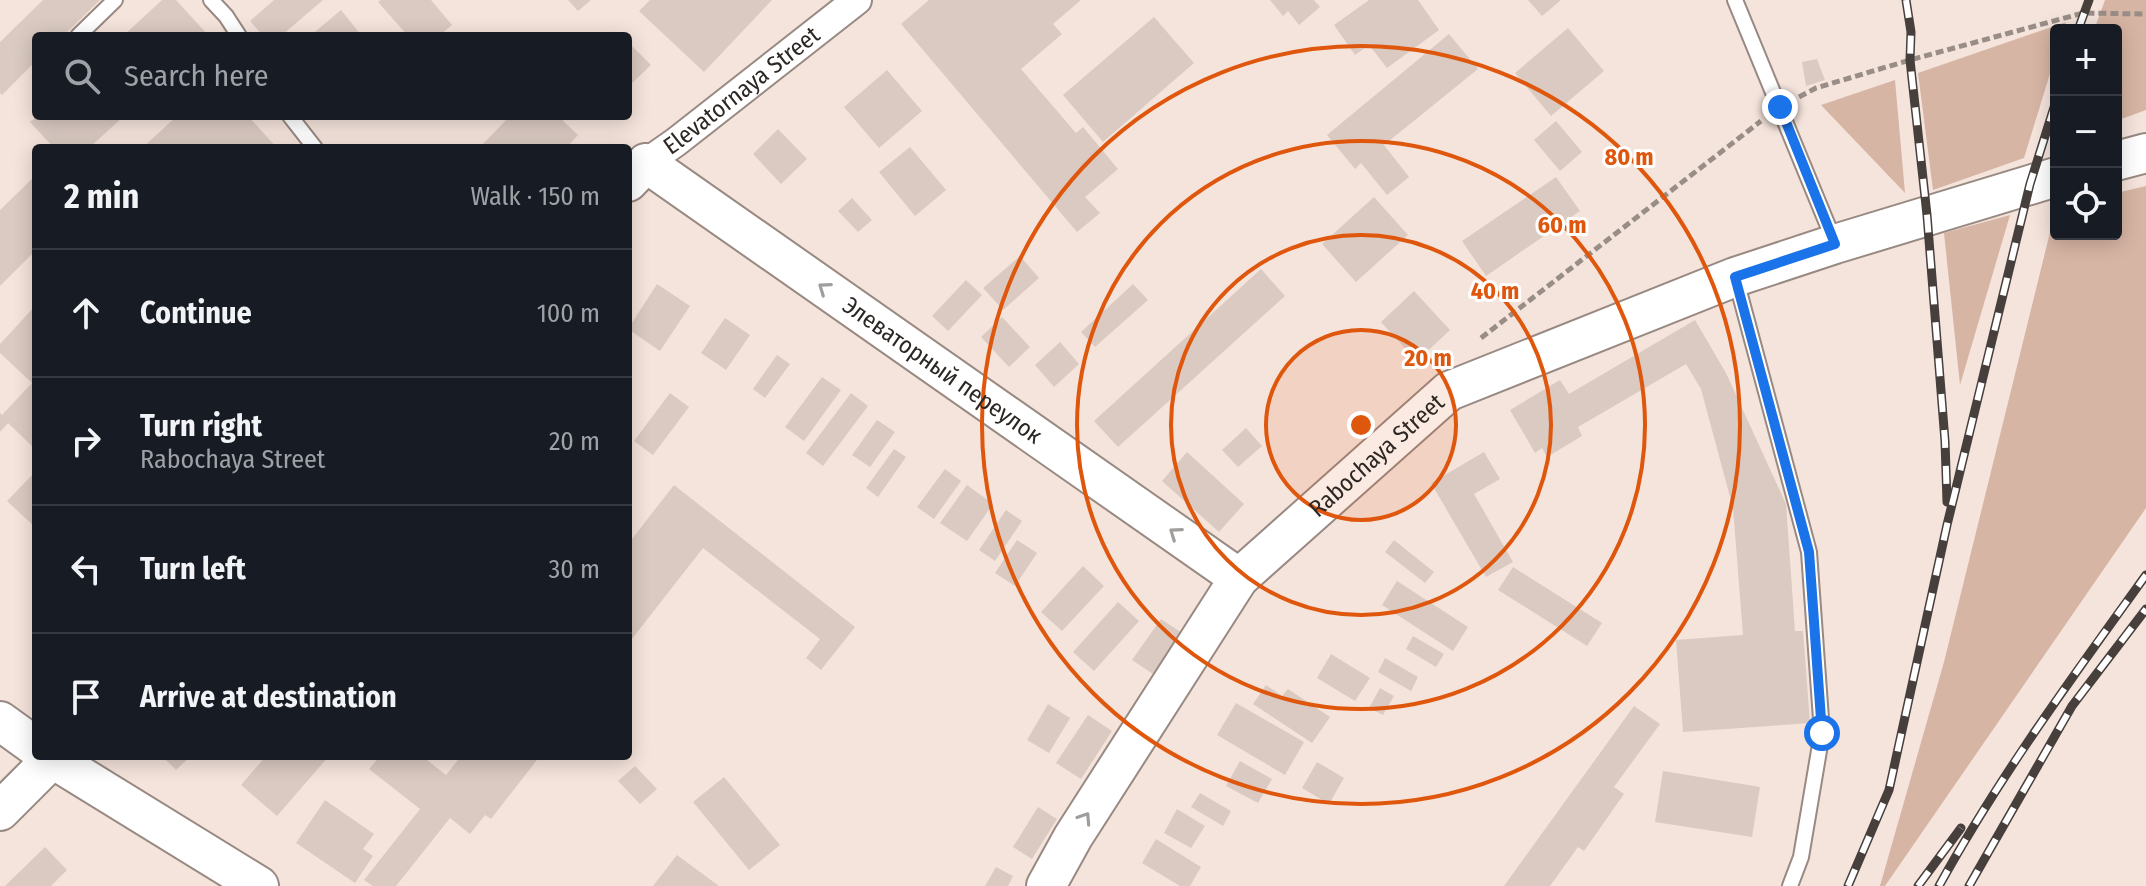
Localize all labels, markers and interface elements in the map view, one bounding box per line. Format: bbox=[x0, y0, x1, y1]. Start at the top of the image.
street label: Elevatornaya Street bbox=[658, 21, 825, 160]
map controls bbox=[2050, 24, 2122, 240]
button: + bbox=[2050, 24, 2122, 96]
search box bbox=[32, 32, 632, 120]
icon: search bbox=[60, 54, 104, 98]
text: Search here bbox=[124, 58, 269, 94]
route end bbox=[1762, 89, 1798, 125]
button: − bbox=[2050, 96, 2122, 168]
text: 80 m bbox=[1604, 143, 1654, 171]
button: locate bbox=[2050, 168, 2122, 240]
text: 2 min bbox=[64, 176, 139, 217]
text: Walk · 150 m bbox=[470, 181, 600, 212]
text: 60 m bbox=[1538, 211, 1586, 239]
text: 40 m bbox=[1471, 277, 1519, 305]
one-way arrow bbox=[819, 283, 833, 298]
icon: ahead bbox=[64, 291, 108, 335]
street label: Элеваторный переулок bbox=[838, 291, 1048, 450]
text: Continue bbox=[140, 295, 252, 331]
text: 100 m bbox=[537, 298, 600, 329]
text: 20 m bbox=[1403, 344, 1452, 372]
street label: Rabochaya Street bbox=[1303, 388, 1450, 523]
text: Turn right bbox=[140, 408, 262, 444]
centre of rings bbox=[1347, 411, 1375, 439]
icon: right bbox=[64, 419, 108, 463]
text: 20 m bbox=[549, 426, 600, 457]
text: Rabochaya Street bbox=[140, 444, 325, 475]
one-way arrow bbox=[1170, 528, 1184, 543]
icon: left bbox=[64, 547, 108, 591]
text: Turn left bbox=[140, 551, 246, 587]
text: 30 m bbox=[549, 554, 600, 585]
icon: arrive bbox=[64, 675, 108, 719]
text: Arrive at destination bbox=[140, 679, 397, 715]
route start bbox=[1804, 715, 1840, 751]
one-way arrow bbox=[1075, 813, 1090, 827]

